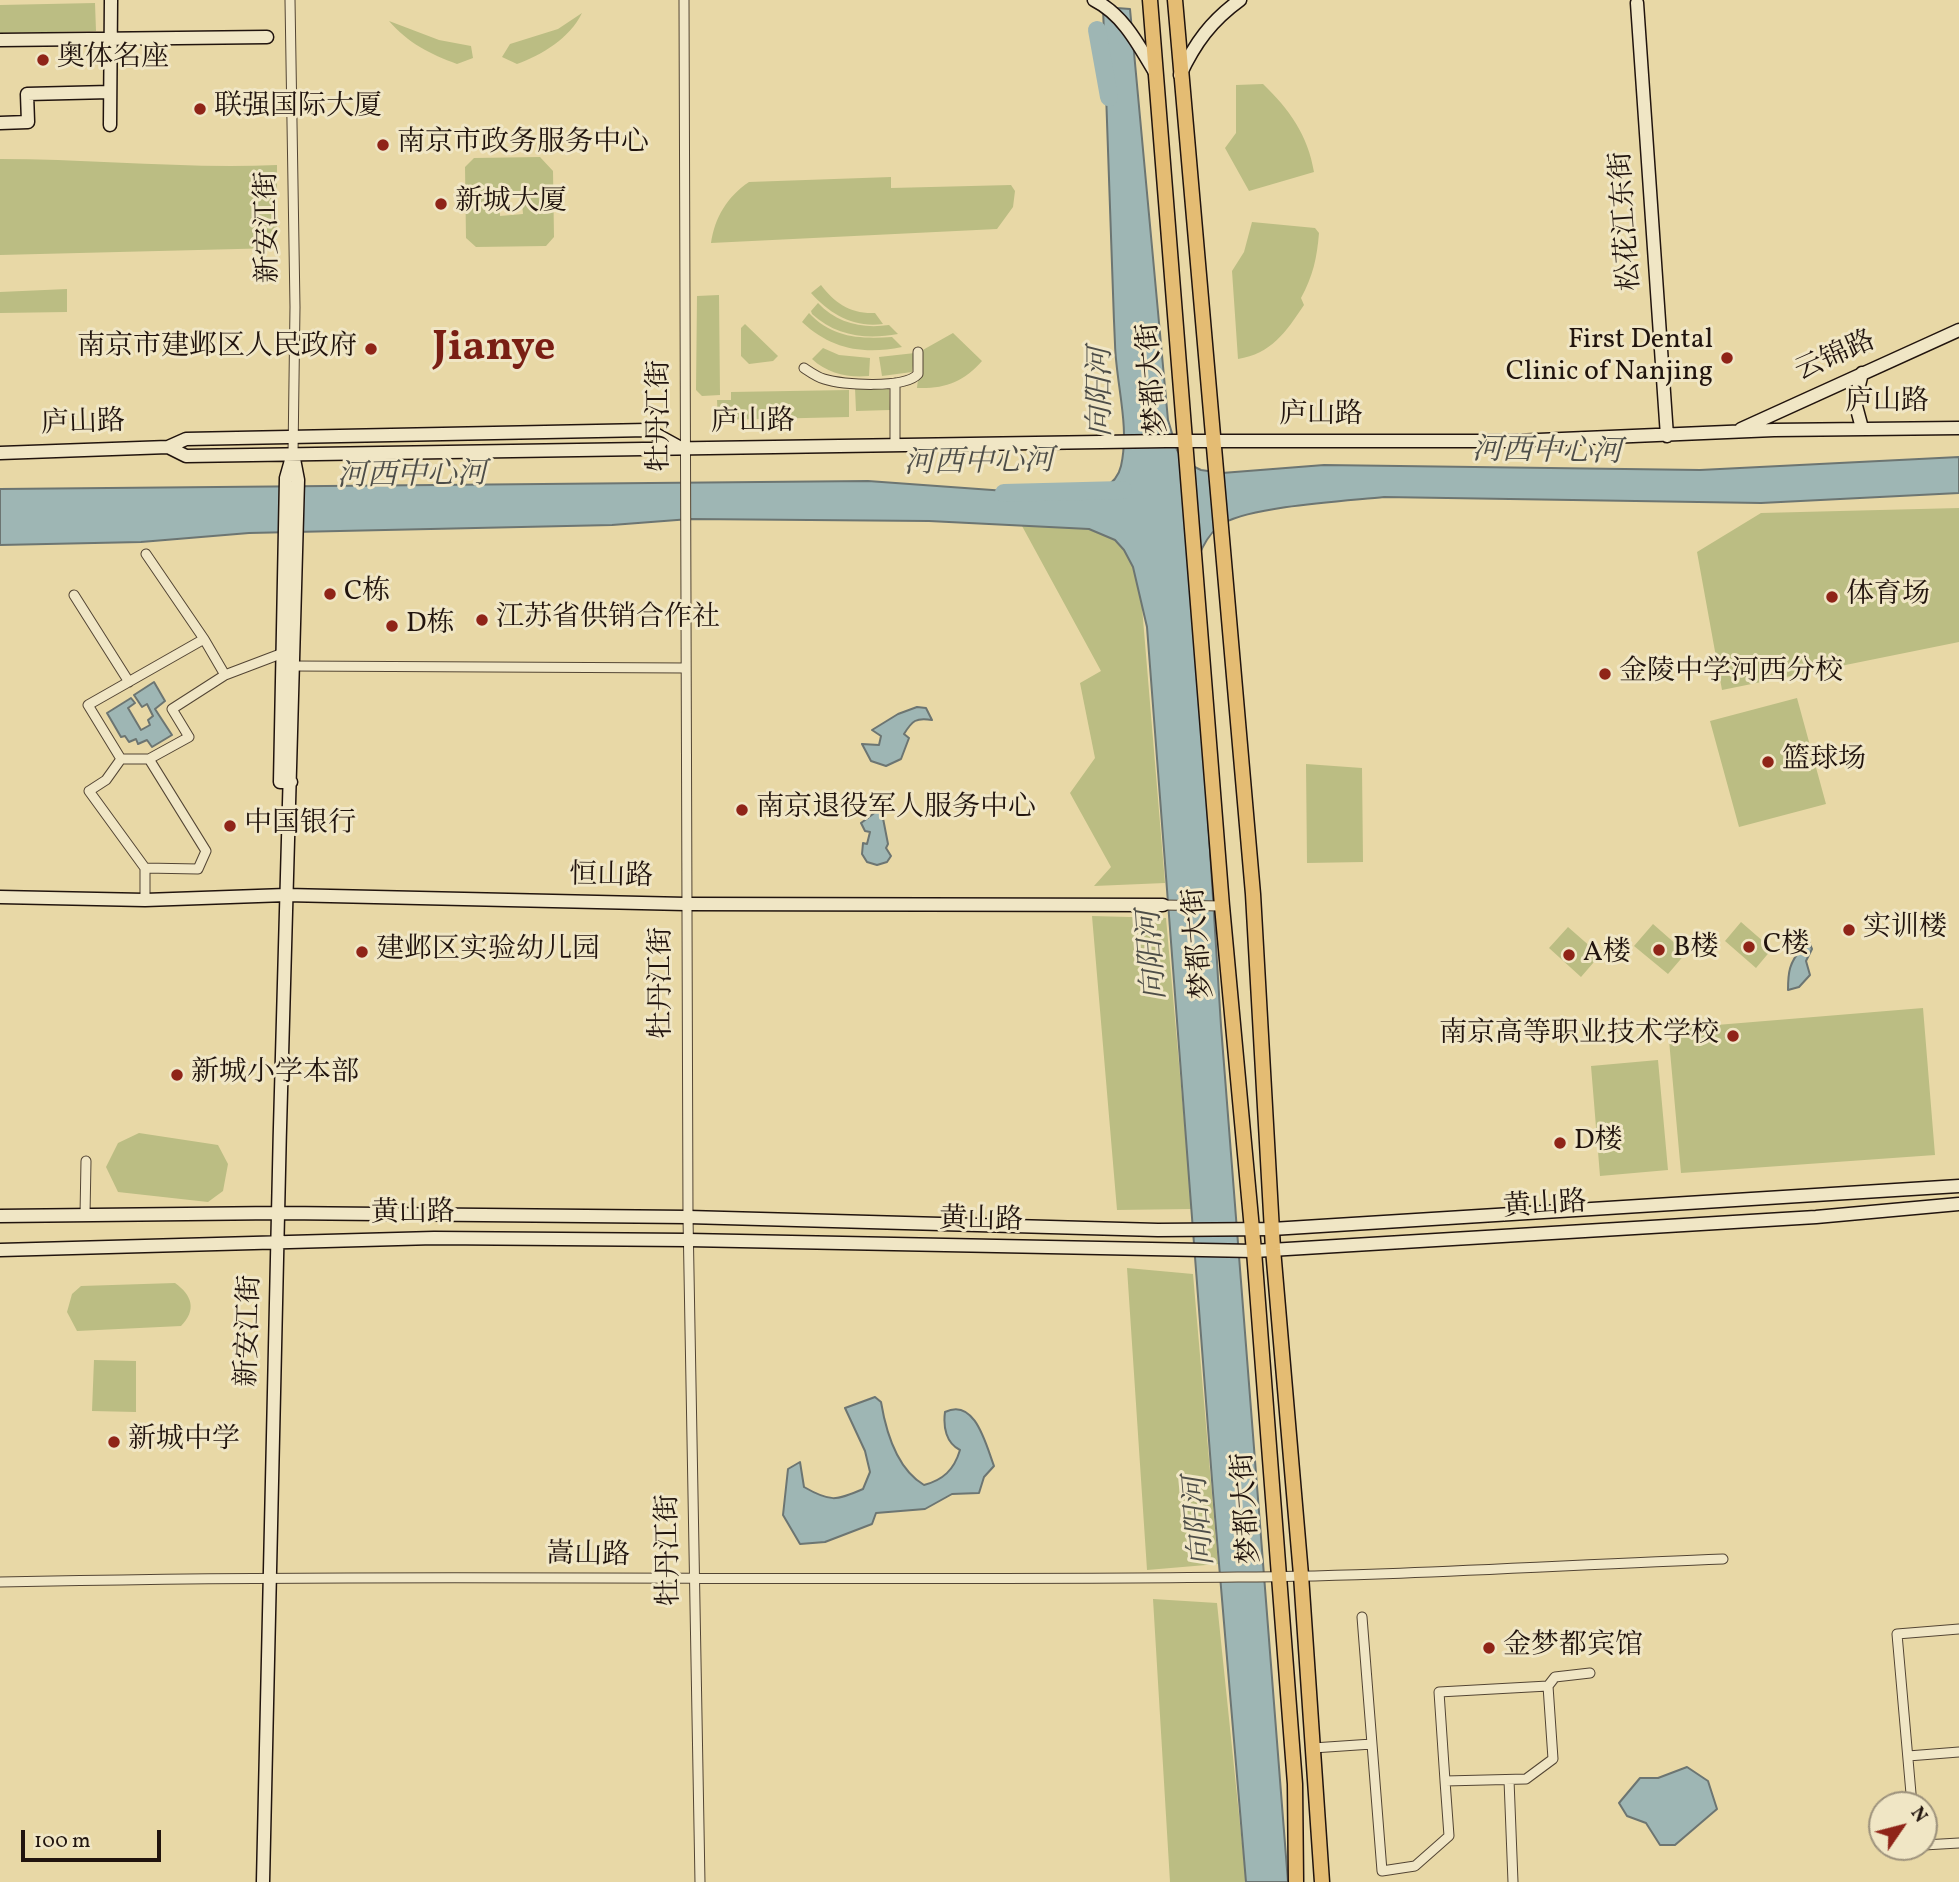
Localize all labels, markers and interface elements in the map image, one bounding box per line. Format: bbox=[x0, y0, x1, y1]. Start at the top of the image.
place label: 奥体名座 bbox=[57, 43, 169, 77]
marker: 奥体名座 bbox=[35, 52, 51, 68]
place label: 联强国际大厦 bbox=[214, 92, 382, 126]
marker: 联强国际大厦 bbox=[192, 101, 208, 117]
place label: 南京市政务服务中心 bbox=[397, 128, 649, 162]
marker: 南京市政务服务中心 bbox=[375, 137, 391, 153]
street label: 松花江东街 bbox=[1606, 150, 1650, 292]
street label: 新安江街 bbox=[252, 171, 288, 283]
place label: 新城大厦 bbox=[455, 187, 567, 221]
marker: 新城大厦 bbox=[433, 196, 449, 212]
street label: 梦都大街 bbox=[1133, 321, 1177, 435]
place label: First Dental Clinic of Nanjing bbox=[1506, 325, 1713, 391]
district label: Jianye bbox=[432, 326, 556, 376]
street label: 云锦路 bbox=[1791, 326, 1881, 390]
place label: 南京市建邺区人民政府 bbox=[77, 332, 357, 366]
marker: 南京市建邺区人民政府 bbox=[363, 341, 379, 357]
water label: 向阳河 bbox=[1085, 347, 1121, 437]
marker: First Dental Clinic of Nanjing bbox=[1719, 350, 1735, 366]
street label: 牡丹江街 bbox=[645, 360, 679, 472]
street label: 庐山路 bbox=[1845, 387, 1929, 421]
street label: 庐山路 bbox=[1279, 400, 1363, 434]
street label: 庐山路 bbox=[711, 406, 795, 442]
street label: 庐山路 bbox=[40, 407, 126, 443]
water label: 河西中心河 bbox=[1472, 435, 1622, 473]
water label: 河西中心河 bbox=[904, 446, 1054, 484]
water label: 河西中心河 bbox=[337, 459, 487, 497]
place label: C栋 bbox=[344, 577, 390, 611]
place label: 体育场 bbox=[1846, 580, 1930, 614]
marker: C栋 bbox=[322, 586, 338, 602]
marker: 体育场 bbox=[1824, 589, 1840, 605]
place label: 江苏省供销合作社 bbox=[496, 603, 720, 637]
place label: D栋 bbox=[406, 609, 454, 643]
marker: 江苏省供销合作社 bbox=[474, 612, 490, 628]
marker: D栋 bbox=[384, 618, 400, 634]
place label: 金陵中学河西分校 bbox=[1619, 657, 1843, 691]
marker: 金陵中学河西分校 bbox=[1597, 666, 1613, 682]
place label: 篮球场 bbox=[1782, 745, 1866, 779]
marker: 篮球场 bbox=[1760, 754, 1776, 770]
place label: 南京退役军人服务中心 bbox=[756, 793, 1036, 827]
marker: 南京退役军人服务中心 bbox=[734, 802, 750, 818]
place label: 中国银行 bbox=[244, 809, 356, 843]
marker: 中国银行 bbox=[222, 818, 238, 834]
street label: 恒山路 bbox=[569, 860, 653, 896]
street label: 梦都大街 bbox=[1179, 886, 1223, 1000]
water label: 向阳河 bbox=[1134, 909, 1176, 1001]
place label: 实训楼 bbox=[1863, 913, 1947, 947]
marker: 实训楼 bbox=[1841, 922, 1857, 938]
street label: 牡丹江街 bbox=[647, 927, 681, 1039]
place label: C楼 bbox=[1763, 930, 1809, 964]
place label: B楼 bbox=[1673, 933, 1718, 967]
place label: 建邺区实验幼儿园 bbox=[376, 935, 600, 969]
place label: A楼 bbox=[1583, 938, 1631, 972]
marker: C楼 bbox=[1741, 939, 1757, 955]
marker: B楼 bbox=[1651, 942, 1667, 958]
marker: 建邺区实验幼儿园 bbox=[354, 944, 370, 960]
marker: A楼 bbox=[1561, 947, 1577, 963]
place label: 南京高等职业技术学校 bbox=[1439, 1019, 1719, 1053]
marker: 南京高等职业技术学校 bbox=[1725, 1028, 1741, 1044]
place label: 新城小学本部 bbox=[191, 1058, 359, 1092]
marker: 新城小学本部 bbox=[169, 1067, 185, 1083]
place label: D楼 bbox=[1574, 1126, 1622, 1160]
marker: D楼 bbox=[1552, 1135, 1568, 1151]
street label: 黄山路 bbox=[1502, 1187, 1588, 1227]
street label: 黄山路 bbox=[371, 1197, 455, 1233]
street label: 黄山路 bbox=[939, 1204, 1023, 1240]
street label: 新安江街 bbox=[232, 1274, 270, 1388]
place label: 新城中学 bbox=[128, 1425, 240, 1459]
marker: 新城中学 bbox=[106, 1434, 122, 1450]
street label: 梦都大街 bbox=[1228, 1451, 1270, 1565]
water label: 向阳河 bbox=[1180, 1475, 1224, 1567]
street label: 牡丹江街 bbox=[653, 1494, 689, 1606]
street label: 嵩山路 bbox=[546, 1539, 630, 1575]
place label: 金梦都宾馆 bbox=[1503, 1631, 1643, 1665]
marker: 金梦都宾馆 bbox=[1481, 1640, 1497, 1656]
north arrow bbox=[1868, 1791, 1938, 1861]
text: N bbox=[1904, 1802, 1933, 1828]
scale bar bbox=[24, 1815, 164, 1859]
text: 100 m bbox=[34, 1827, 91, 1856]

